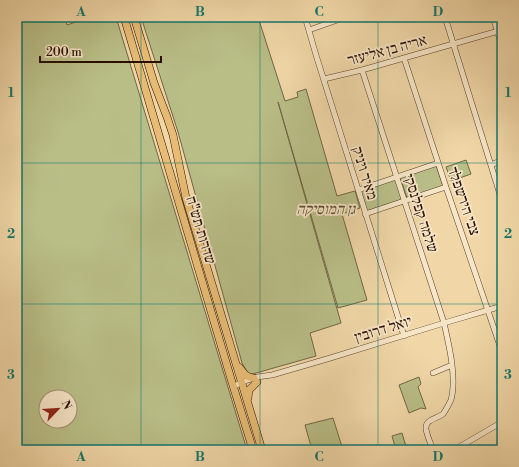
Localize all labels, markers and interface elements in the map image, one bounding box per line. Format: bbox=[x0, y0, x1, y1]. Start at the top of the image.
text: A bbox=[75, 4, 86, 20]
text: B bbox=[195, 4, 205, 20]
text: C bbox=[314, 4, 324, 20]
text: D bbox=[433, 4, 443, 20]
street label: אריה בן אליעזר bbox=[345, 31, 429, 70]
scale bar bbox=[40, 38, 161, 64]
text: 200 m bbox=[46, 45, 82, 60]
text: 1 bbox=[8, 85, 15, 101]
text: 1 bbox=[505, 85, 512, 101]
street label: מאיר ויניק bbox=[347, 144, 382, 202]
street label: צבי הירשפלד bbox=[443, 164, 484, 238]
street label: שלמה קפלנסקי bbox=[399, 171, 442, 255]
street label: שדרות תש"ח bbox=[181, 194, 220, 267]
park label: גן המוסיקה bbox=[297, 200, 356, 219]
text: 2 bbox=[7, 226, 15, 242]
text: 2 bbox=[504, 226, 512, 242]
street label: יואל דרובין bbox=[352, 312, 414, 347]
text: 3 bbox=[7, 367, 15, 383]
text: 3 bbox=[504, 367, 512, 383]
north arrow bbox=[38, 389, 78, 429]
text: N bbox=[58, 398, 74, 412]
text: A bbox=[75, 449, 86, 465]
text: B bbox=[195, 449, 205, 465]
text: C bbox=[314, 449, 324, 465]
text: D bbox=[433, 449, 443, 465]

